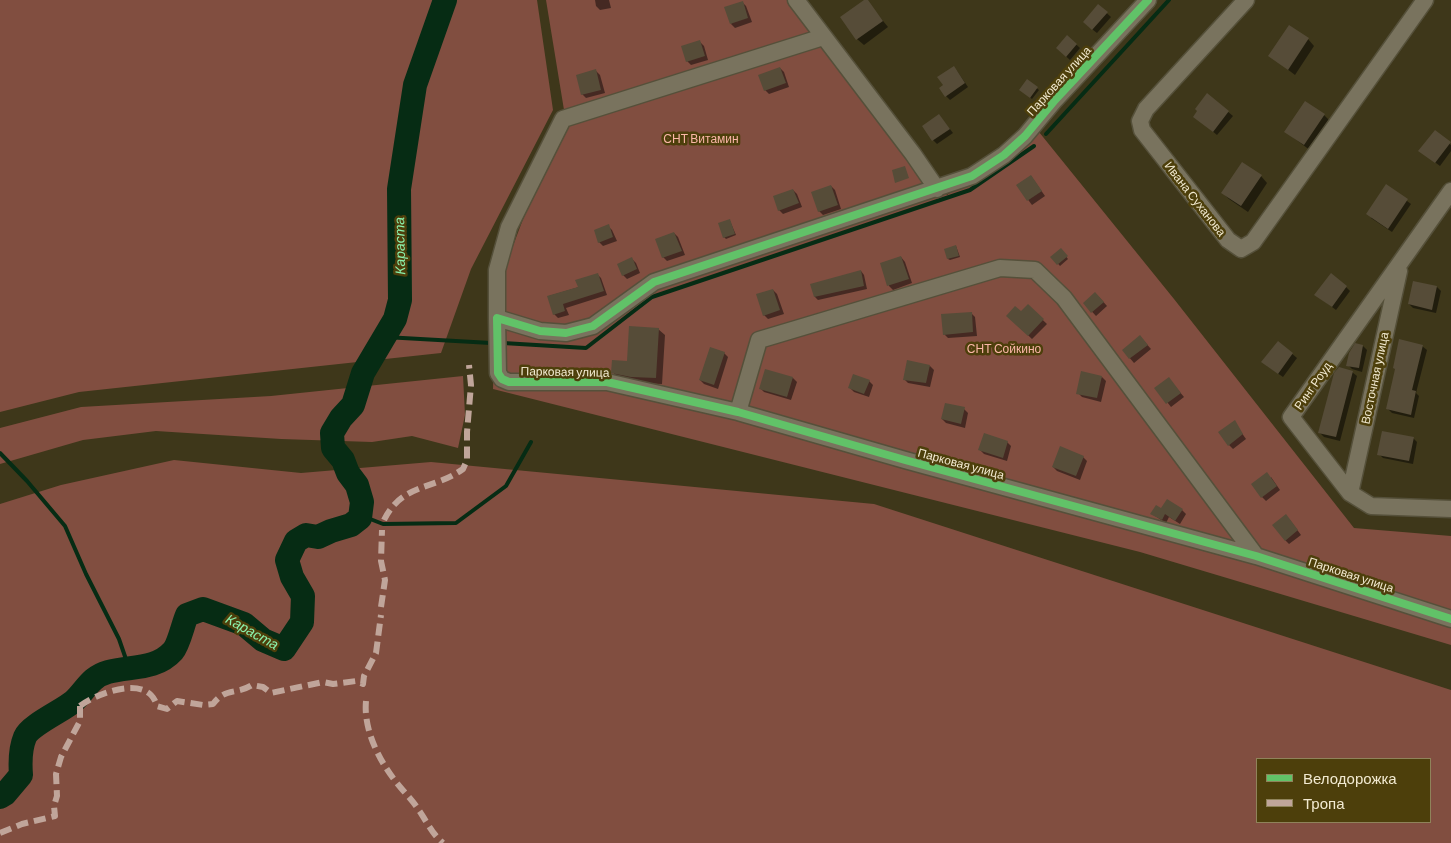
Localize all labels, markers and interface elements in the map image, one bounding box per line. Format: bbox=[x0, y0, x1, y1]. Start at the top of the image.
street label: Парковая улица bbox=[1024, 43, 1094, 119]
park label: СНТ Витамин bbox=[663, 132, 739, 146]
street label: Ивана Суханова bbox=[1161, 159, 1229, 239]
water label: Караста bbox=[391, 217, 409, 275]
street label: Восточная улица bbox=[1358, 331, 1392, 425]
park label: СНТ Сойкино bbox=[967, 342, 1041, 356]
street label: Ринг Роуд bbox=[1291, 359, 1335, 413]
street label: Парковая улица bbox=[520, 364, 610, 380]
street label: Парковая улица bbox=[916, 446, 1006, 482]
street label: Парковая улица bbox=[1307, 554, 1395, 596]
water label: Караста bbox=[223, 611, 281, 653]
legend bbox=[1256, 758, 1431, 823]
text: Велодорожка bbox=[1303, 769, 1397, 787]
text: Тропа bbox=[1303, 794, 1344, 812]

